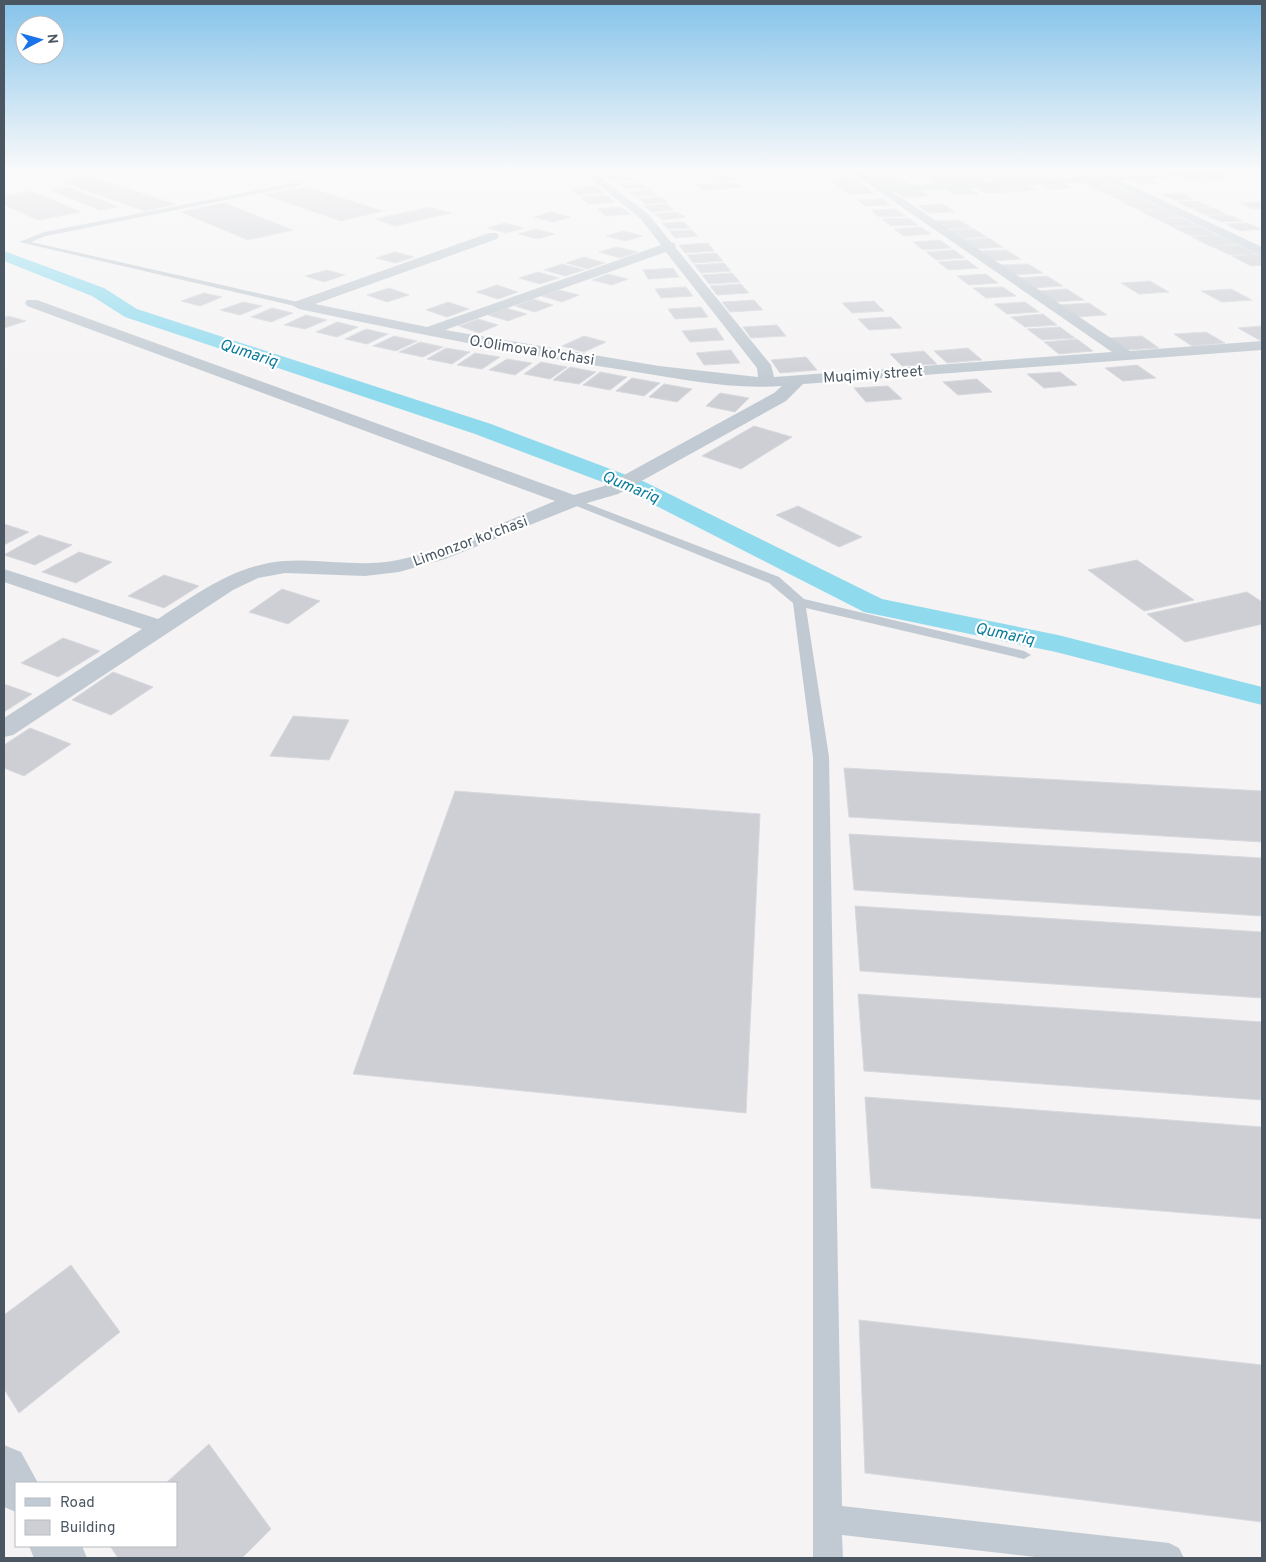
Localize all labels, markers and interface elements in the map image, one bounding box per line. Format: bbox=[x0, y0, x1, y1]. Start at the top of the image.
north arrow bbox=[15, 15, 65, 65]
text: N bbox=[42, 33, 60, 45]
street label: O.Olimova ko'chasi bbox=[468, 332, 596, 371]
water label: Qumariq bbox=[217, 335, 280, 373]
street label: Muqimiy street bbox=[823, 363, 924, 388]
water label: Qumariq bbox=[599, 467, 662, 509]
street label: Limonzor ko'chasi bbox=[411, 513, 531, 572]
water label: Qumariq bbox=[973, 619, 1036, 651]
legend bbox=[15, 1482, 178, 1547]
text: Road bbox=[60, 1494, 95, 1513]
text: Building bbox=[60, 1519, 115, 1538]

